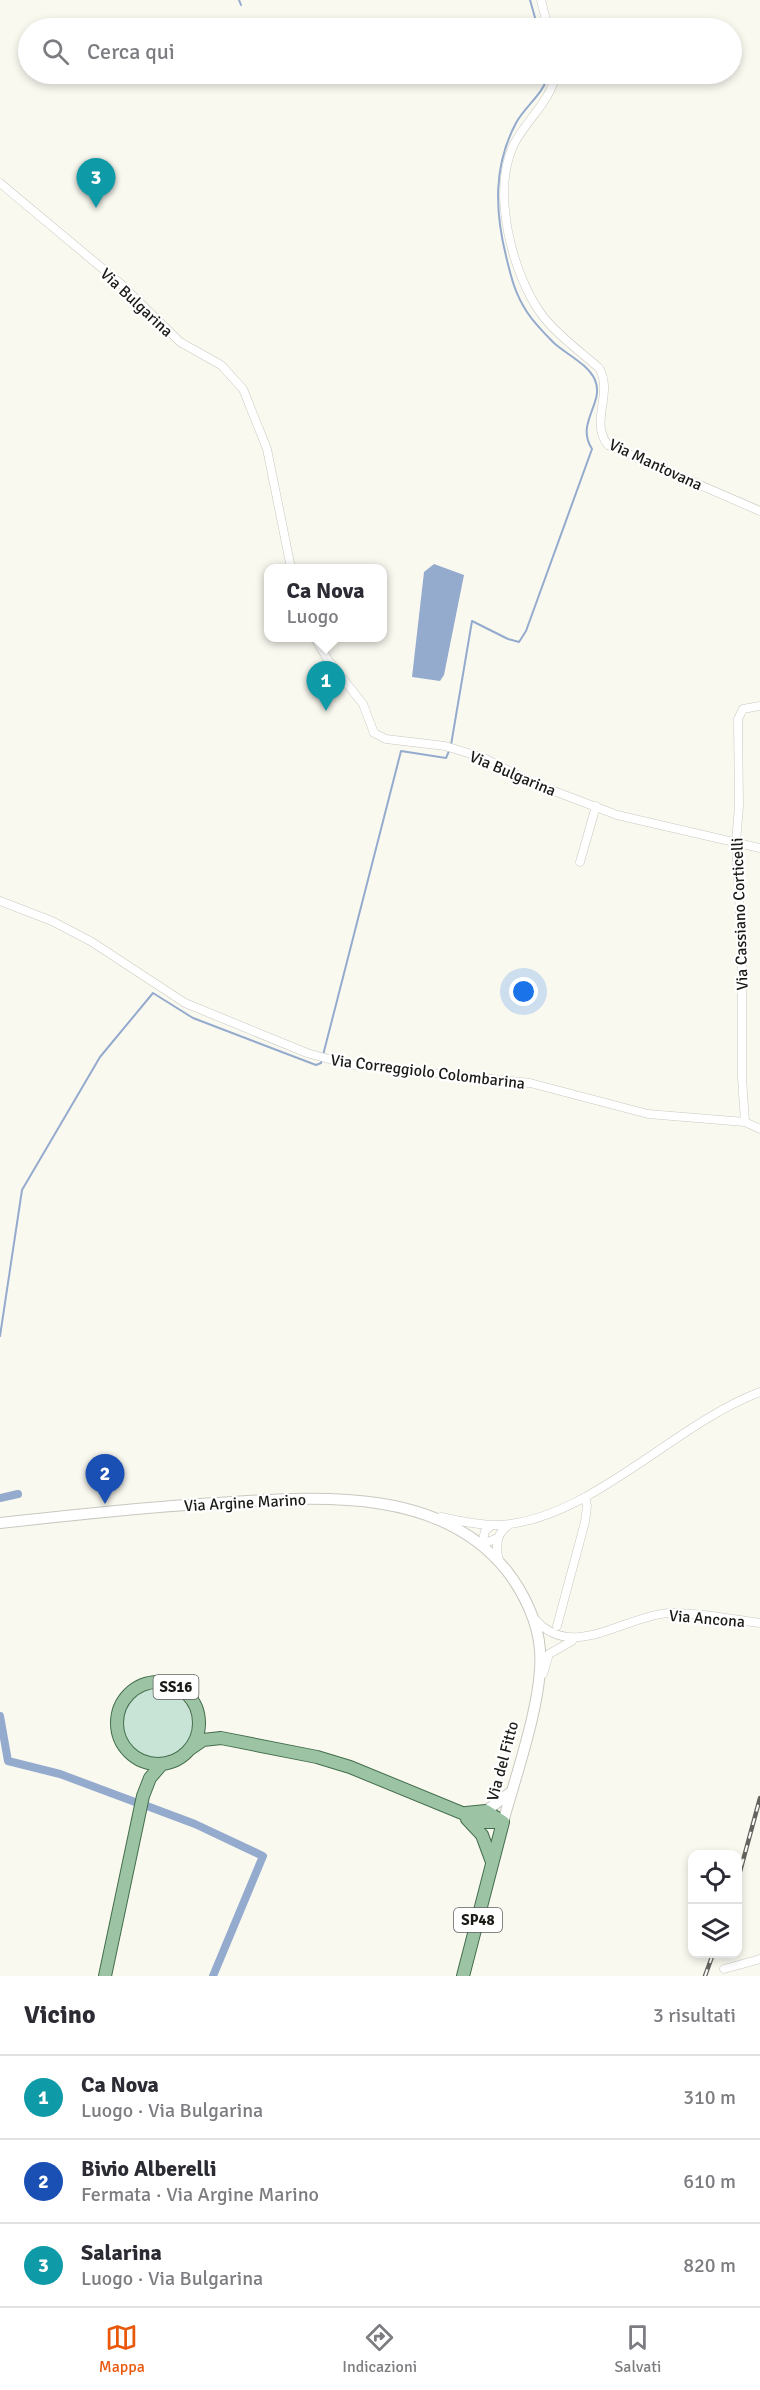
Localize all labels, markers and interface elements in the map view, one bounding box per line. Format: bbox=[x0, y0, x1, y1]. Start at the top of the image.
search box bbox=[18, 18, 742, 84]
icon: search bbox=[39, 35, 72, 68]
text: Cerca qui bbox=[87, 38, 175, 65]
pin: 3 bbox=[76, 158, 116, 208]
street label: Via Bulgarina bbox=[96, 264, 177, 341]
street label: Via Mantovana bbox=[606, 435, 705, 495]
popup bbox=[264, 564, 387, 642]
text: Ca Nova bbox=[287, 577, 364, 604]
text: Luogo bbox=[287, 604, 339, 629]
pin: 1 bbox=[306, 662, 346, 711]
street label: Via Bulgarina bbox=[466, 747, 559, 801]
street label: Via Cassiano Corticelli bbox=[727, 837, 753, 991]
your location bbox=[509, 977, 538, 1006]
street label: Via Correggiolo Colombarina bbox=[330, 1050, 526, 1094]
pin: 2 bbox=[86, 1454, 124, 1504]
street label: Via Argine Marino bbox=[183, 1490, 307, 1516]
street label: Via Ancona bbox=[668, 1606, 746, 1632]
road number: SS16 bbox=[154, 1675, 198, 1699]
street label: Via del Fitto bbox=[483, 1719, 523, 1803]
map controls bbox=[688, 1850, 742, 1958]
button: locate bbox=[688, 1850, 742, 1904]
button: layers bbox=[688, 1904, 742, 1958]
road number: SP48 bbox=[454, 1908, 502, 1932]
text: Vicino bbox=[24, 1999, 96, 2031]
text: 3 risultati bbox=[653, 2003, 736, 2028]
text: Ca Nova bbox=[81, 2071, 159, 2098]
text: 1 bbox=[38, 2085, 49, 2110]
text: 310 m bbox=[683, 2085, 736, 2110]
text: Luogo · Via Bulgarina bbox=[81, 2098, 263, 2123]
text: Bivio Alberelli bbox=[81, 2155, 216, 2182]
text: 2 bbox=[38, 2169, 49, 2194]
text: 610 m bbox=[683, 2169, 736, 2194]
text: Fermata · Via Argine Marino bbox=[81, 2182, 319, 2207]
text: Salarina bbox=[81, 2239, 162, 2266]
text: 3 bbox=[38, 2253, 49, 2278]
text: 820 m bbox=[683, 2253, 736, 2278]
text: Luogo · Via Bulgarina bbox=[81, 2266, 263, 2291]
tab: Mappa bbox=[99, 2321, 145, 2377]
tab: Indicazioni bbox=[342, 2321, 417, 2377]
tab: Salvati bbox=[614, 2321, 661, 2377]

